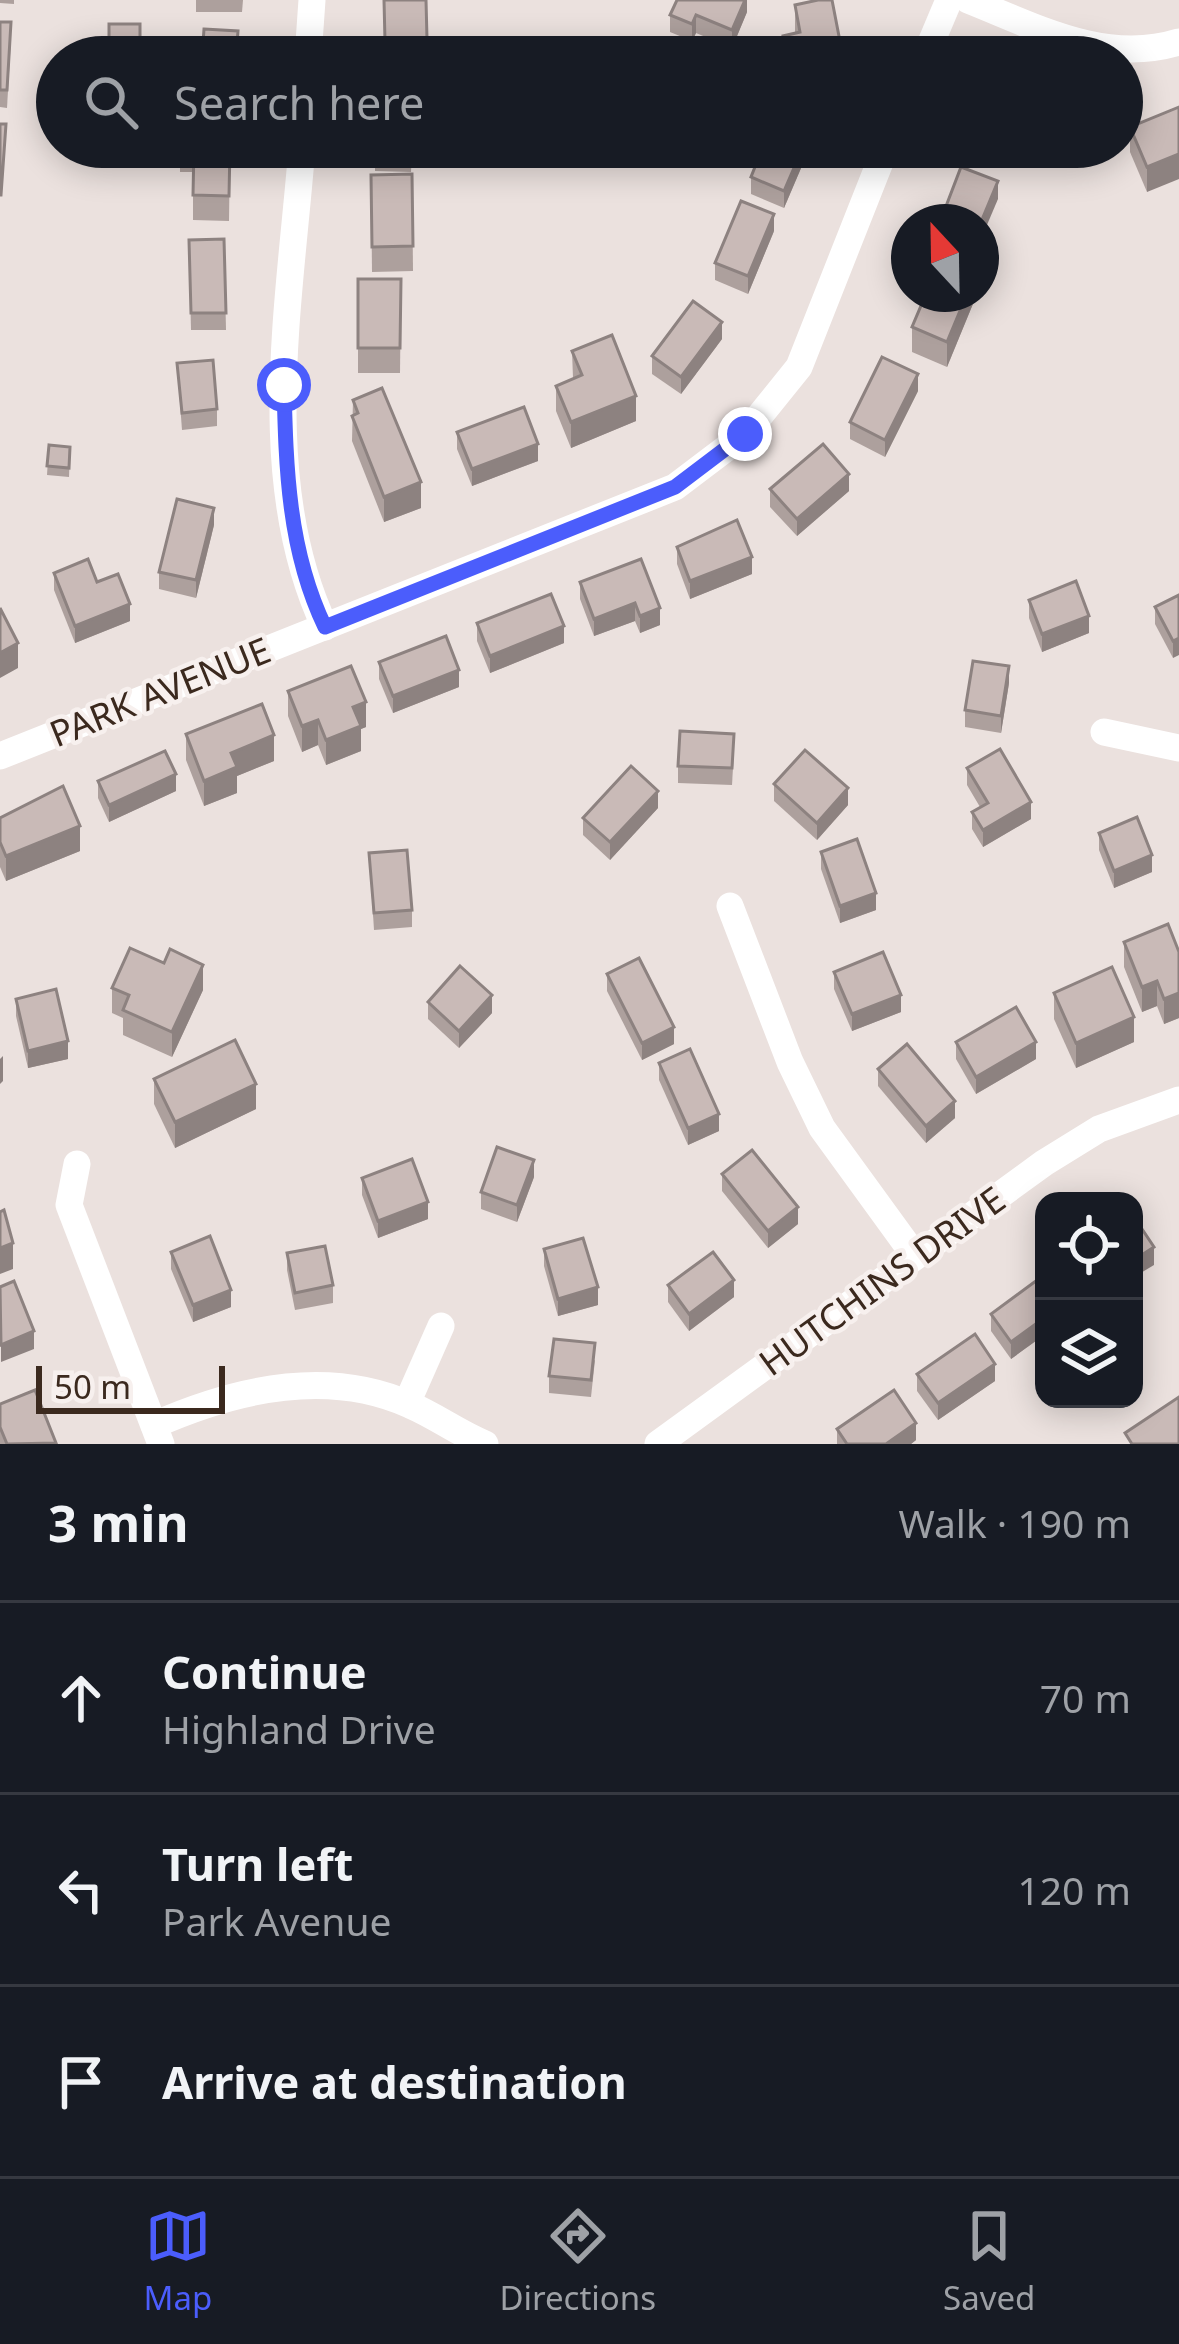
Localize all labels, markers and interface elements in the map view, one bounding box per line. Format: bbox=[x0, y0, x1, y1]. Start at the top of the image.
search box bbox=[36, 36, 1143, 168]
icon: search bbox=[78, 69, 144, 135]
text: Search here bbox=[174, 72, 424, 133]
north arrow bbox=[891, 204, 999, 312]
route start bbox=[257, 358, 311, 412]
route end bbox=[718, 407, 772, 461]
street label: PARK AVENUE bbox=[42, 625, 277, 758]
street label: HUTCHINS DRIVE bbox=[749, 1175, 1015, 1386]
map controls bbox=[1035, 1192, 1143, 1408]
button: locate bbox=[1035, 1192, 1143, 1300]
button: layers bbox=[1035, 1300, 1143, 1408]
scale bar bbox=[36, 1360, 225, 1413]
text: 50 m bbox=[54, 1364, 131, 1409]
text: 3 min bbox=[48, 1487, 189, 1557]
text: Walk · 190 m bbox=[898, 1496, 1131, 1549]
text: Continue bbox=[162, 1641, 367, 1702]
icon: ahead bbox=[48, 1665, 114, 1731]
text: 70 m bbox=[1040, 1671, 1131, 1724]
text: Highland Drive bbox=[162, 1702, 436, 1755]
text: Turn left bbox=[162, 1833, 353, 1894]
icon: left bbox=[48, 1857, 114, 1923]
text: 120 m bbox=[1017, 1863, 1131, 1916]
text: Park Avenue bbox=[162, 1894, 391, 1947]
icon: arrive bbox=[48, 2049, 114, 2115]
text: Arrive at destination bbox=[162, 2051, 627, 2112]
tab: Map bbox=[144, 2203, 212, 2320]
tab: Directions bbox=[499, 2203, 656, 2320]
tab: Saved bbox=[943, 2203, 1035, 2320]

